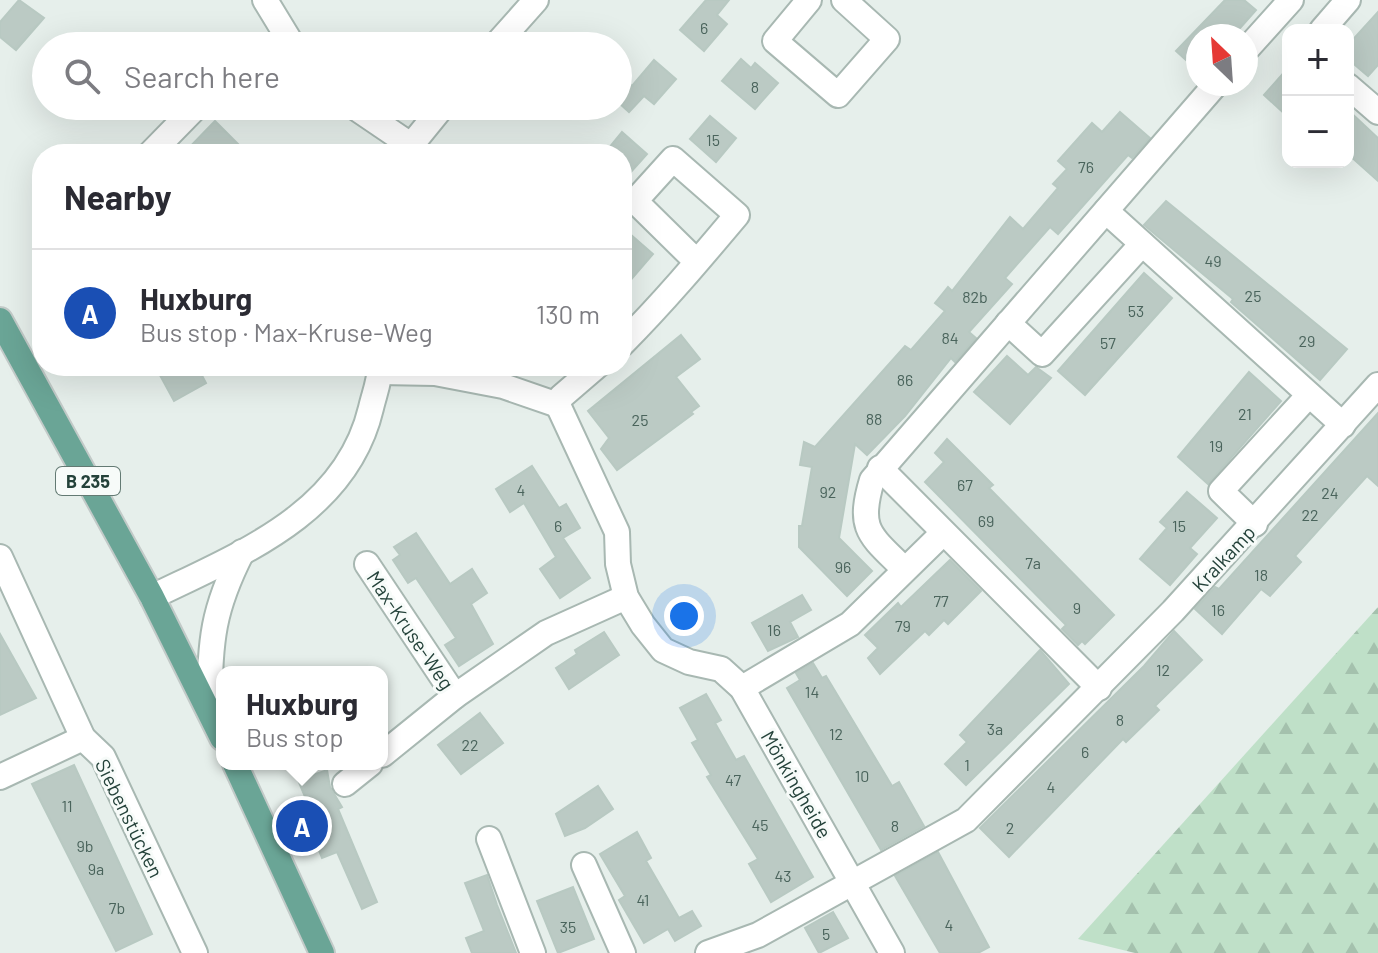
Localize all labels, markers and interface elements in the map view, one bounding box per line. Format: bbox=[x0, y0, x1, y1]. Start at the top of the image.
house number: 6 bbox=[700, 18, 708, 37]
north arrow bbox=[1186, 24, 1258, 96]
map controls bbox=[1282, 24, 1354, 168]
button: + bbox=[1282, 24, 1354, 96]
search box bbox=[32, 32, 632, 120]
icon: search bbox=[60, 54, 104, 98]
text: Search here bbox=[124, 58, 280, 94]
house number: 8 bbox=[751, 77, 759, 96]
button: − bbox=[1282, 96, 1354, 168]
house number: 15 bbox=[706, 130, 720, 149]
house number: 76 bbox=[1078, 157, 1094, 176]
text: Nearby bbox=[64, 176, 172, 217]
house number: 49 bbox=[1204, 251, 1222, 270]
text: Huxburg bbox=[140, 280, 252, 316]
house number: 25 bbox=[1245, 286, 1261, 305]
house number: 82b bbox=[962, 287, 988, 306]
text: A bbox=[81, 298, 99, 329]
text: 130 m bbox=[536, 298, 600, 329]
house number: 53 bbox=[1128, 301, 1144, 320]
text: Bus stop · Max-Kruse-Weg bbox=[140, 316, 433, 347]
house number: 84 bbox=[941, 328, 959, 347]
house number: 29 bbox=[1299, 331, 1315, 350]
house number: 57 bbox=[1100, 333, 1116, 352]
house number: 86 bbox=[897, 370, 913, 389]
house number: 21 bbox=[1238, 404, 1252, 423]
house number: 88 bbox=[866, 409, 882, 428]
house number: 25 bbox=[632, 410, 648, 429]
house number: 19 bbox=[1209, 436, 1223, 455]
road number: B 235 bbox=[56, 467, 120, 495]
house number: 67 bbox=[957, 475, 973, 494]
house number: 4 bbox=[517, 480, 525, 499]
house number: 92 bbox=[820, 482, 836, 501]
house number: 24 bbox=[1321, 483, 1339, 502]
house number: 22 bbox=[1301, 505, 1319, 524]
house number: 69 bbox=[978, 511, 994, 530]
house number: 6 bbox=[554, 516, 562, 535]
house number: 15 bbox=[1172, 516, 1186, 535]
street label: Kralkamp bbox=[1186, 520, 1260, 596]
house number: 7a bbox=[1025, 553, 1041, 572]
house number: 96 bbox=[835, 557, 851, 576]
house number: 18 bbox=[1254, 565, 1268, 584]
street label: Max-Kruse-Weg bbox=[363, 566, 459, 694]
house number: 77 bbox=[933, 591, 949, 610]
your location bbox=[664, 596, 704, 636]
house number: 9 bbox=[1073, 598, 1081, 617]
house number: 16 bbox=[1211, 600, 1225, 619]
house number: 79 bbox=[895, 616, 911, 635]
house number: 16 bbox=[767, 620, 781, 639]
house number: 12 bbox=[1156, 660, 1170, 679]
popup bbox=[216, 666, 388, 770]
house number: 14 bbox=[805, 682, 819, 701]
text: Huxburg bbox=[246, 685, 358, 721]
house number: 8 bbox=[1116, 710, 1124, 729]
house number: 3a bbox=[987, 719, 1003, 738]
text: Bus stop bbox=[246, 721, 344, 752]
house number: 12 bbox=[829, 724, 843, 743]
street label: Mönkingheide bbox=[757, 726, 837, 842]
house number: 22 bbox=[461, 735, 479, 754]
house number: 6 bbox=[1081, 742, 1089, 761]
street label: Siebenstücken bbox=[91, 755, 169, 881]
house number: 1 bbox=[964, 755, 970, 774]
house number: 10 bbox=[855, 766, 869, 785]
house number: 47 bbox=[725, 770, 741, 789]
house number: 4 bbox=[1047, 777, 1055, 796]
house number: 11 bbox=[61, 796, 73, 815]
pin: A bbox=[276, 796, 328, 856]
house number: 45 bbox=[751, 815, 769, 834]
house number: 8 bbox=[891, 816, 899, 835]
house number: 2 bbox=[1006, 818, 1014, 837]
house number: 9b bbox=[76, 836, 94, 855]
house number: 9a bbox=[88, 859, 104, 878]
house number: 43 bbox=[774, 866, 792, 885]
house number: 41 bbox=[637, 890, 649, 909]
house number: 7b bbox=[109, 898, 125, 917]
house number: 4 bbox=[945, 915, 953, 934]
house number: 35 bbox=[560, 917, 576, 936]
house number: 5 bbox=[822, 924, 830, 943]

